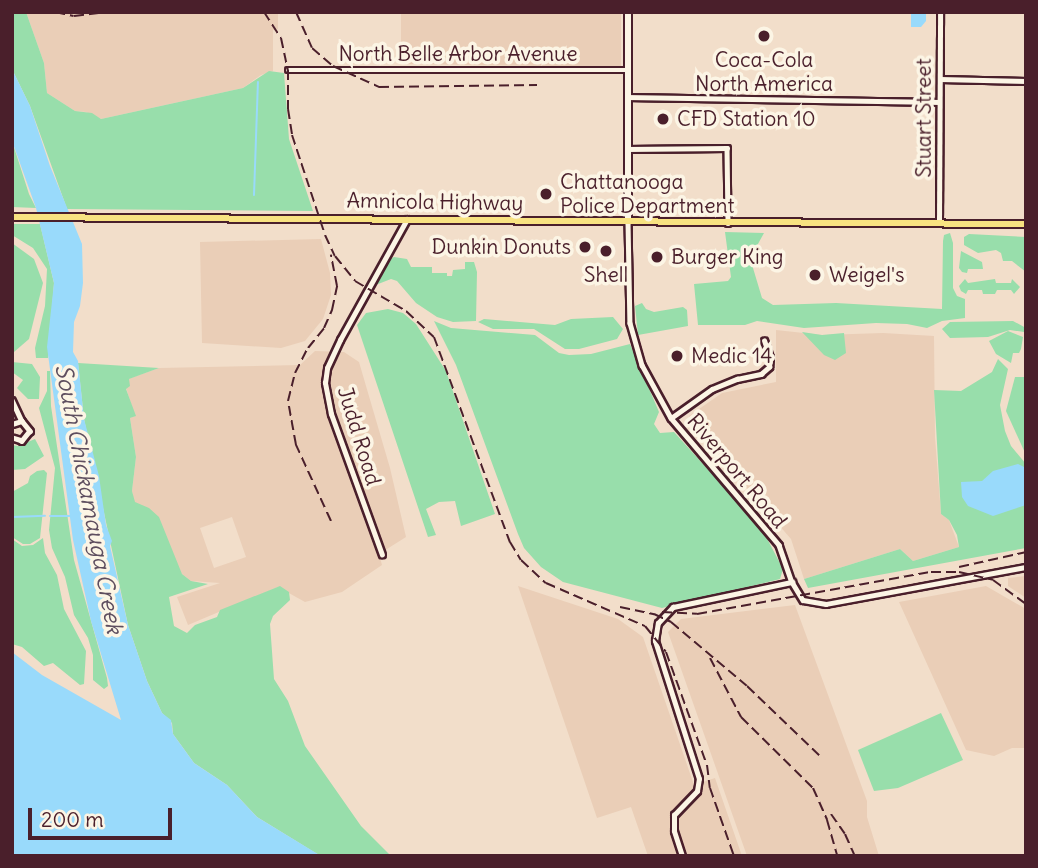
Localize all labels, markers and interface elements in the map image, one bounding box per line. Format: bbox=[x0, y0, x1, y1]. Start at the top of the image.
marker: Coca-Cola North America bbox=[756, 28, 772, 44]
street label: North Belle Arbor Avenue bbox=[338, 41, 578, 67]
place label: Coca-Cola North America bbox=[695, 47, 833, 97]
street label: Stuart Street bbox=[911, 58, 937, 178]
place label: CFD Station 10 bbox=[677, 106, 816, 132]
marker: CFD Station 10 bbox=[655, 111, 671, 127]
place label: Chattanooga Police Department bbox=[560, 169, 735, 219]
marker: Chattanooga Police Department bbox=[538, 186, 554, 202]
street label: Amnicola Highway bbox=[347, 188, 523, 216]
place label: Dunkin Donuts bbox=[431, 234, 571, 260]
marker: Dunkin Donuts bbox=[577, 239, 593, 255]
marker: Shell bbox=[598, 243, 614, 259]
place label: Burger King bbox=[671, 244, 784, 270]
marker: Burger King bbox=[649, 249, 665, 265]
place label: Shell bbox=[584, 262, 628, 288]
place label: Weigel's bbox=[829, 262, 905, 288]
marker: Weigel's bbox=[807, 267, 823, 283]
place label: Medic 14 bbox=[691, 343, 772, 369]
marker: Medic 14 bbox=[669, 348, 685, 364]
water label: South Chickamauga Creek bbox=[49, 362, 129, 636]
street label: Judd Road bbox=[332, 384, 386, 488]
street label: Riverport Road bbox=[682, 409, 792, 533]
scale bar bbox=[32, 794, 175, 838]
text: 200 m bbox=[41, 806, 104, 833]

